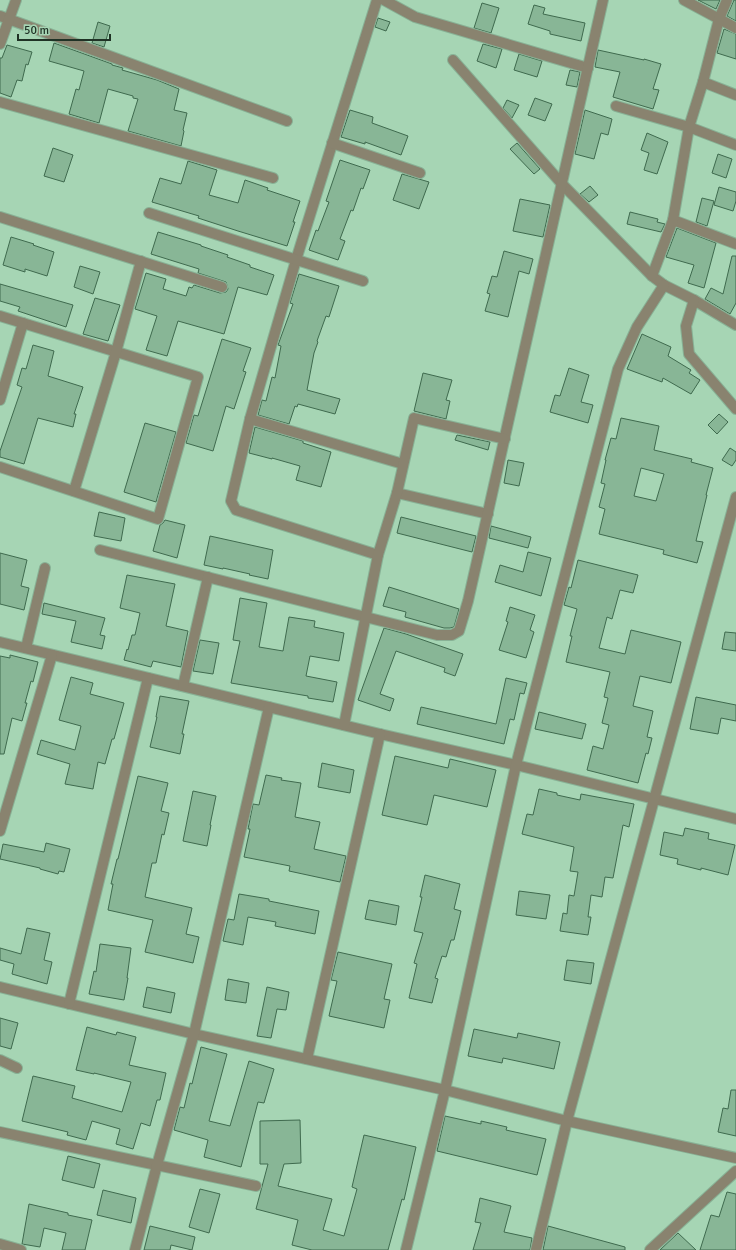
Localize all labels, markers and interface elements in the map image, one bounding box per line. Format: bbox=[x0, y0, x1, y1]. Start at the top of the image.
scale bar bbox=[18, 16, 110, 42]
text: 50 m bbox=[24, 23, 49, 38]

